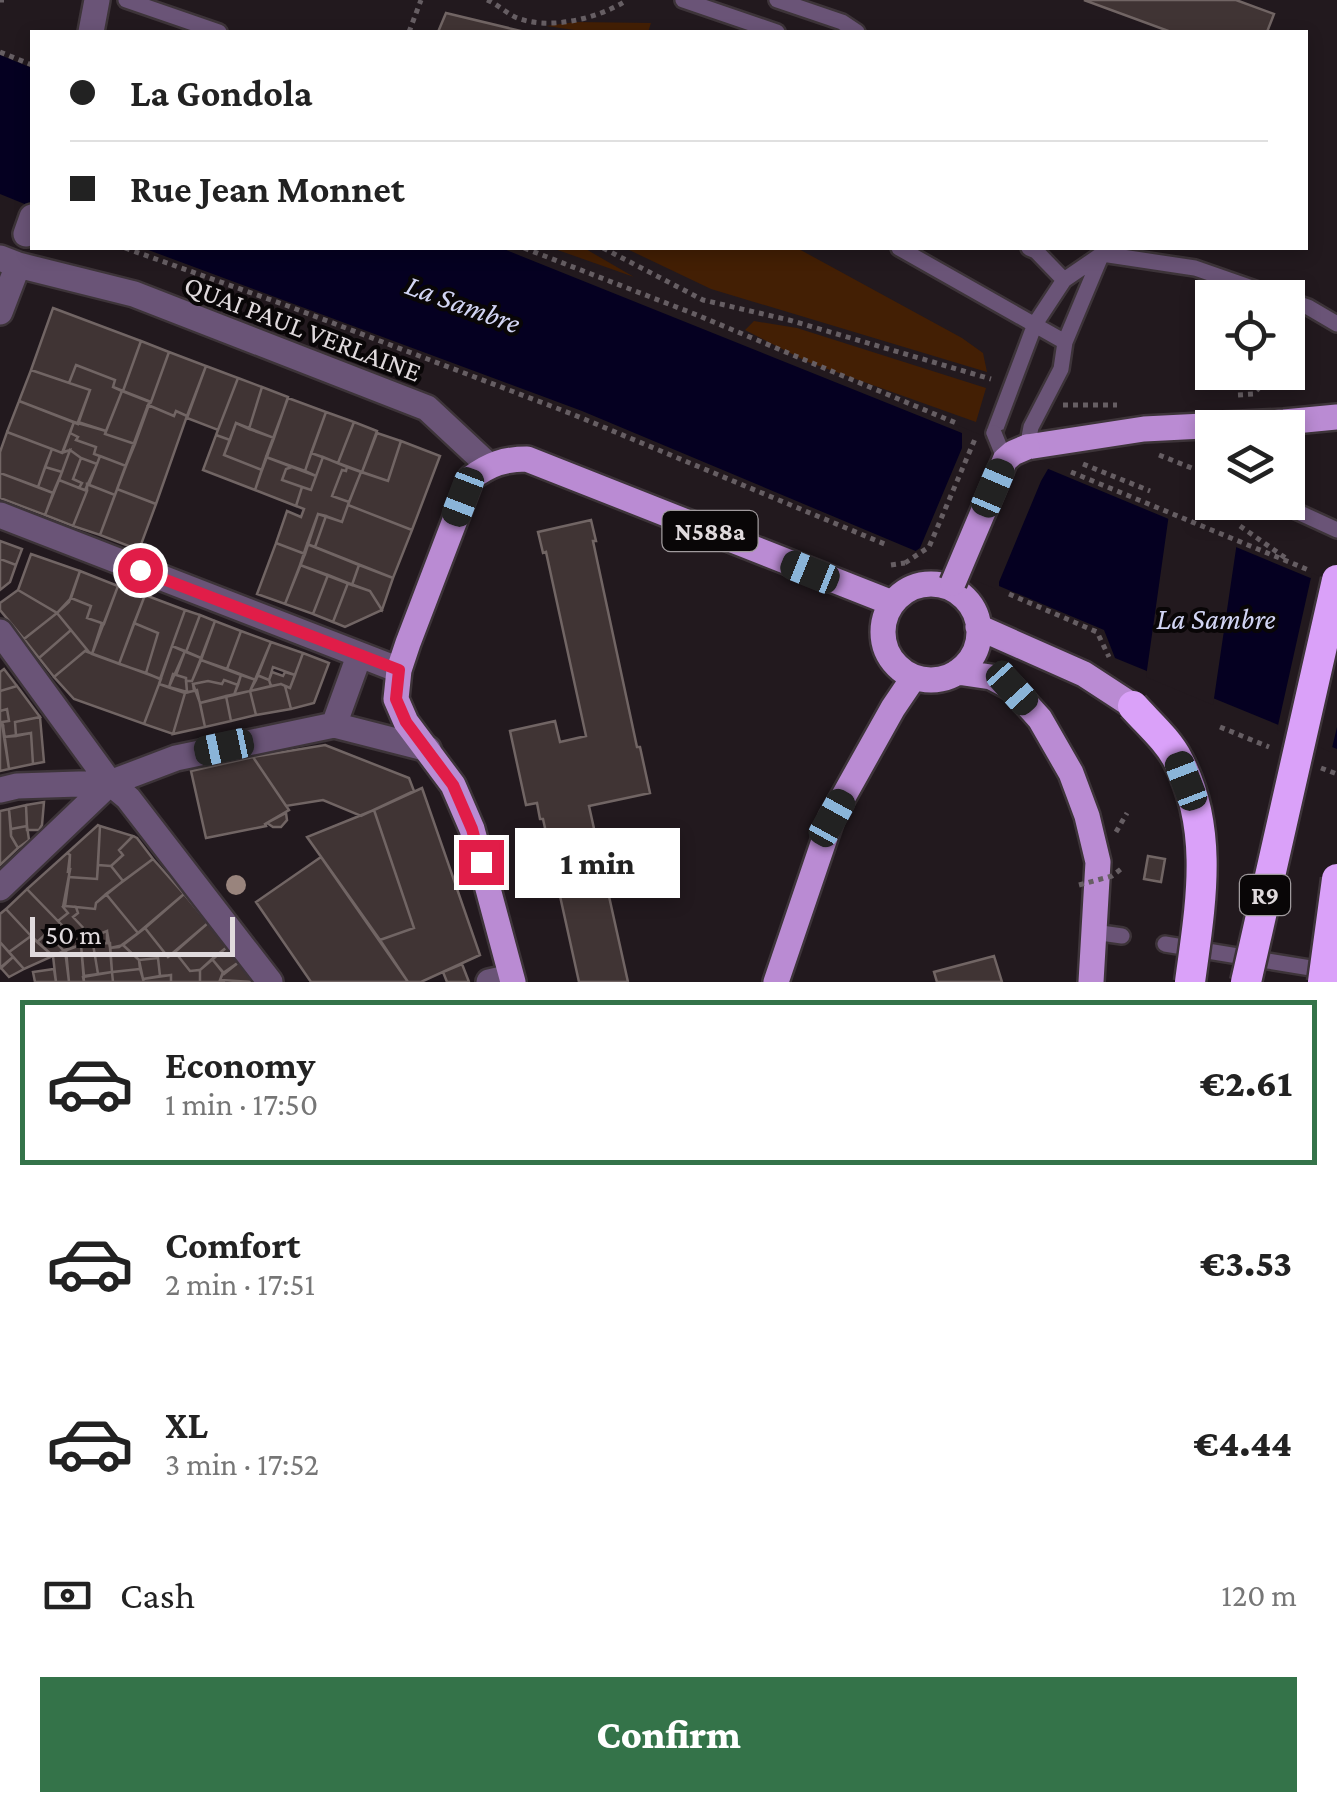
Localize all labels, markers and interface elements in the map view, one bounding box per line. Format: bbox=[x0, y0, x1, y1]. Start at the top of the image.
text: La Gondola bbox=[130, 72, 313, 114]
text: Rue Jean Monnet bbox=[130, 168, 405, 210]
water label: La Sambre bbox=[401, 268, 525, 339]
street label: QUAI PAUL VERLAINE bbox=[180, 269, 426, 388]
map controls bbox=[1195, 280, 1305, 520]
button: locate bbox=[1195, 280, 1305, 390]
button: layers bbox=[1195, 410, 1305, 520]
car bbox=[967, 455, 1019, 521]
car bbox=[438, 464, 488, 530]
road number: N588a bbox=[662, 511, 758, 551]
car bbox=[777, 547, 843, 597]
route start bbox=[118, 548, 163, 593]
water label: La Sambre bbox=[1156, 602, 1276, 635]
car bbox=[981, 656, 1043, 720]
car bbox=[192, 726, 256, 768]
car bbox=[1161, 748, 1211, 814]
car bbox=[804, 784, 860, 852]
callout: 1 min bbox=[516, 827, 681, 897]
route end bbox=[459, 840, 504, 885]
text: 1 min bbox=[560, 845, 635, 881]
road number: R9 bbox=[1240, 875, 1290, 915]
scale bar bbox=[30, 912, 235, 956]
text: 50 m bbox=[45, 919, 102, 950]
icon: car bbox=[45, 1038, 135, 1128]
text: Economy bbox=[165, 1044, 315, 1086]
text: €2.61 bbox=[1200, 1062, 1292, 1104]
text: 1 min · 17:50 bbox=[165, 1086, 318, 1122]
icon: car bbox=[45, 1218, 135, 1308]
text: Comfort bbox=[165, 1224, 301, 1266]
text: €3.53 bbox=[1200, 1242, 1292, 1284]
text: 2 min · 17:51 bbox=[165, 1266, 315, 1302]
icon: car bbox=[45, 1398, 135, 1488]
text: XL bbox=[165, 1404, 208, 1446]
text: €4.44 bbox=[1194, 1422, 1292, 1464]
text: 3 min · 17:52 bbox=[165, 1446, 319, 1482]
icon: cash bbox=[40, 1568, 95, 1623]
text: Cash bbox=[120, 1574, 195, 1616]
text: 120 m bbox=[1221, 1577, 1297, 1613]
button: Confirm bbox=[40, 1677, 1297, 1792]

